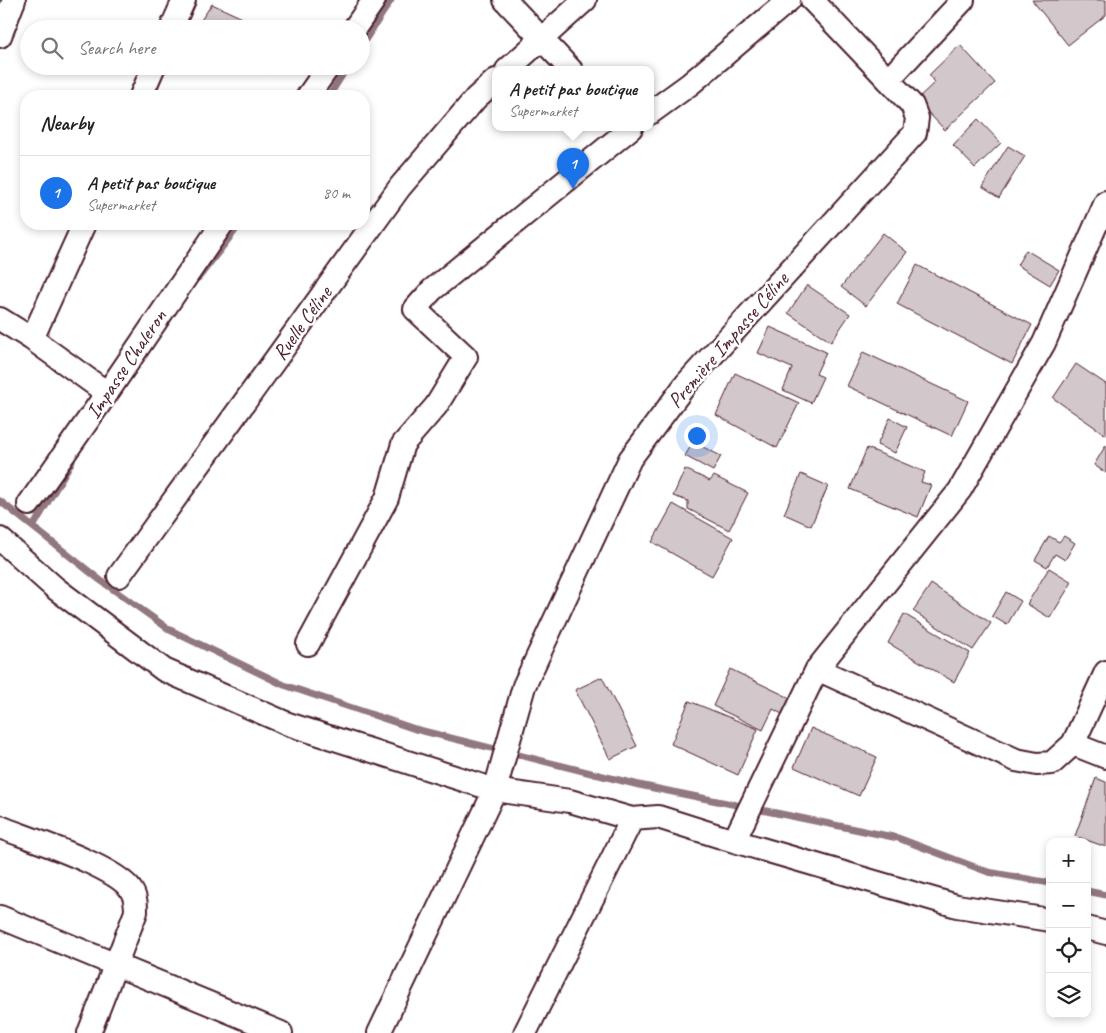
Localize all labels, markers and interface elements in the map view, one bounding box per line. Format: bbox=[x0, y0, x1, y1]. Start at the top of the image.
search box bbox=[20, 20, 370, 75]
icon: search bbox=[38, 34, 66, 62]
text: Search here bbox=[78, 36, 155, 60]
popup bbox=[492, 66, 654, 131]
text: A petit pas boutique bbox=[509, 77, 637, 101]
text: Supermarket bbox=[509, 101, 577, 121]
text: Nearby bbox=[40, 110, 93, 136]
pin: 1 bbox=[557, 148, 589, 189]
text: A petit pas boutique bbox=[87, 171, 215, 195]
text: 1 bbox=[52, 183, 60, 203]
text: 80 m bbox=[323, 183, 350, 203]
text: Supermarket bbox=[87, 195, 155, 215]
street label: Première Impasse Céline bbox=[662, 266, 795, 413]
street label: Ruelle Céline bbox=[267, 280, 338, 365]
street label: Impasse Chaleron bbox=[80, 304, 172, 424]
your location bbox=[684, 423, 710, 449]
map controls bbox=[1046, 838, 1091, 1018]
button: + bbox=[1046, 838, 1091, 883]
button: − bbox=[1046, 883, 1091, 928]
button: locate bbox=[1046, 928, 1091, 973]
button: layers bbox=[1046, 973, 1091, 1018]

